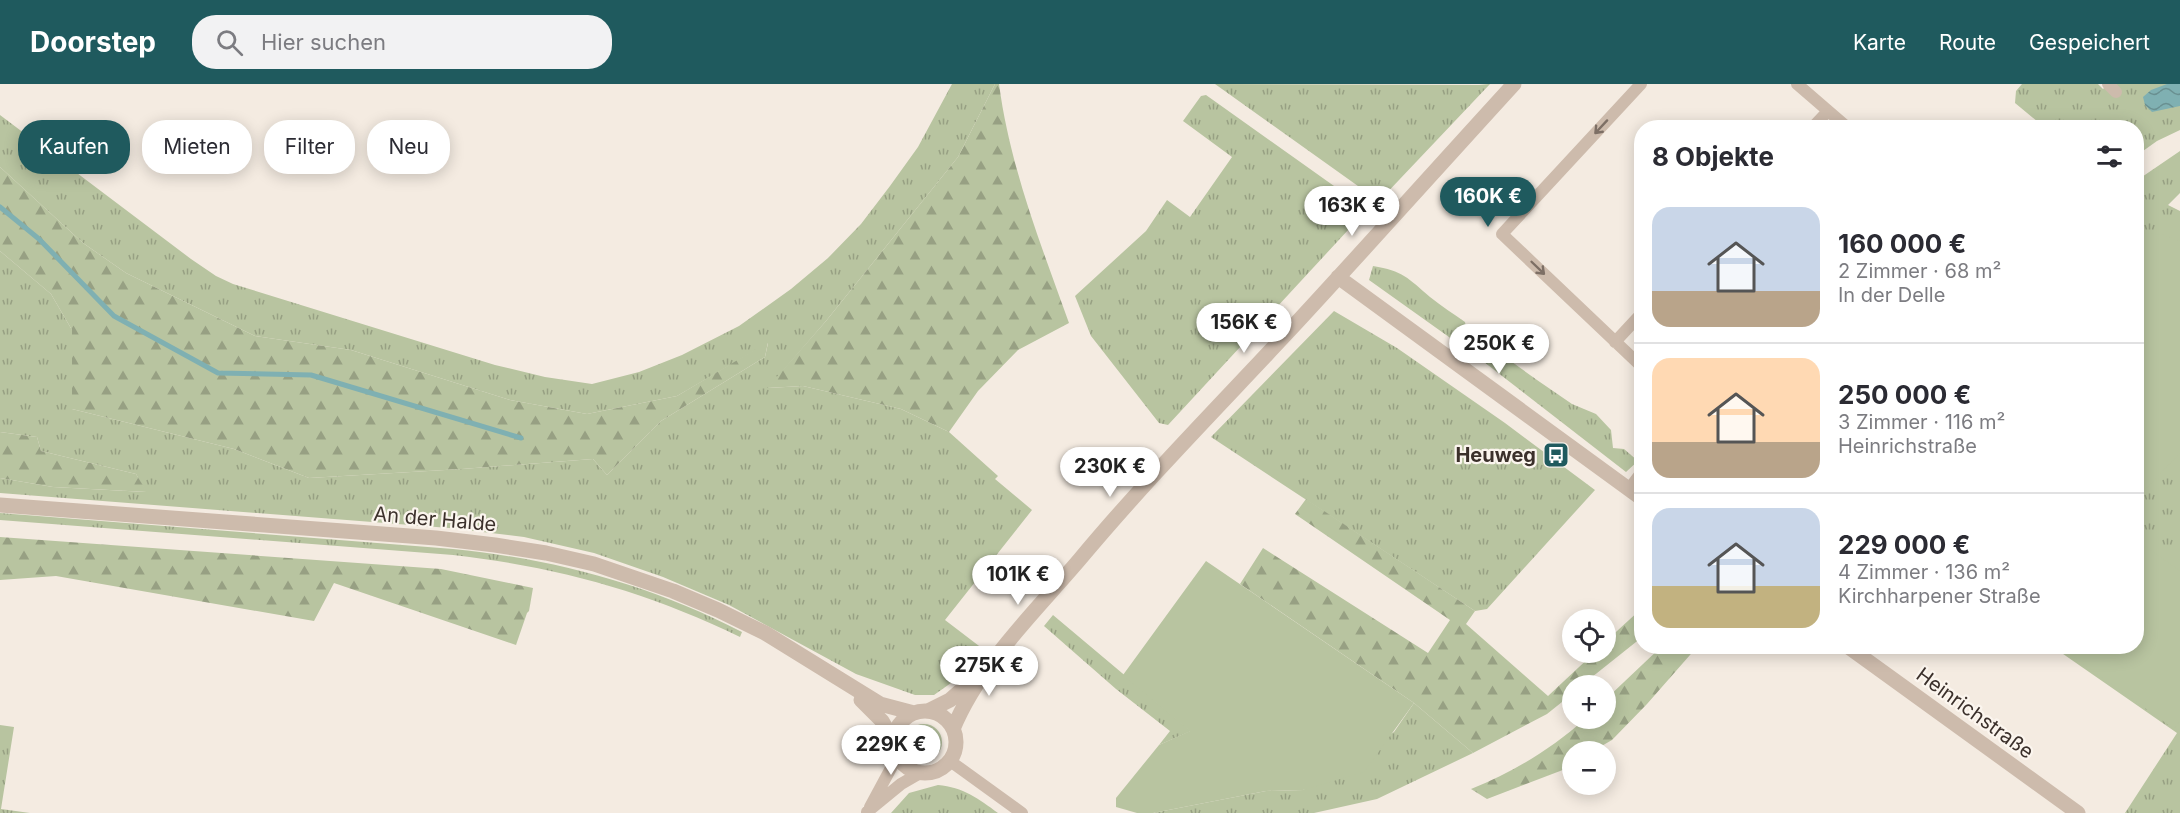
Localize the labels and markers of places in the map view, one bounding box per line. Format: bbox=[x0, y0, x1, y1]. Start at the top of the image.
pin: 160K € bbox=[1439, 177, 1537, 228]
pin: 163K € bbox=[1303, 186, 1401, 237]
pin: 156K € bbox=[1195, 303, 1293, 354]
pin: 250K € bbox=[1450, 324, 1548, 375]
bus stop icon: Heuweg bbox=[1541, 440, 1571, 470]
place label: Heuweg bbox=[1455, 443, 1536, 467]
pin: 230K € bbox=[1061, 447, 1159, 498]
pin: 101K € bbox=[969, 555, 1067, 606]
pin: 275K € bbox=[940, 646, 1038, 697]
pin: 229K € bbox=[842, 725, 940, 776]

